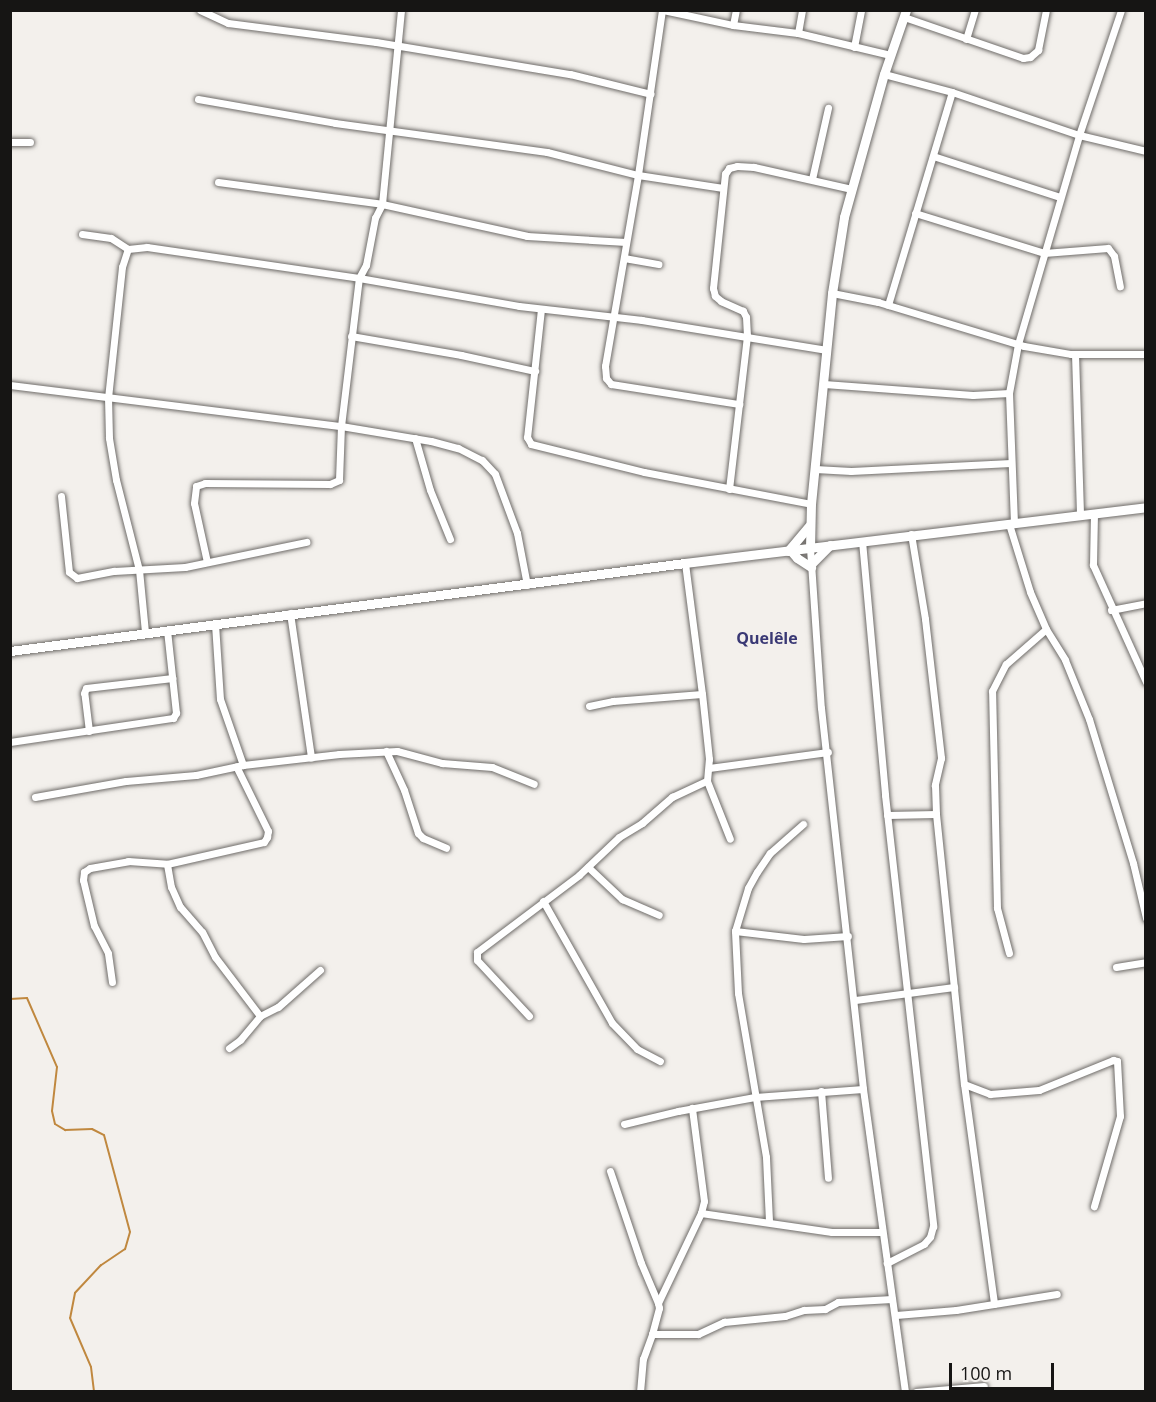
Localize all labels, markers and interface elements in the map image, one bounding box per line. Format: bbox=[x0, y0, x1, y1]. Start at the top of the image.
district label: Quelêle bbox=[736, 628, 798, 648]
scale bar bbox=[952, 1351, 1057, 1389]
text: 100 m bbox=[960, 1361, 1012, 1385]

